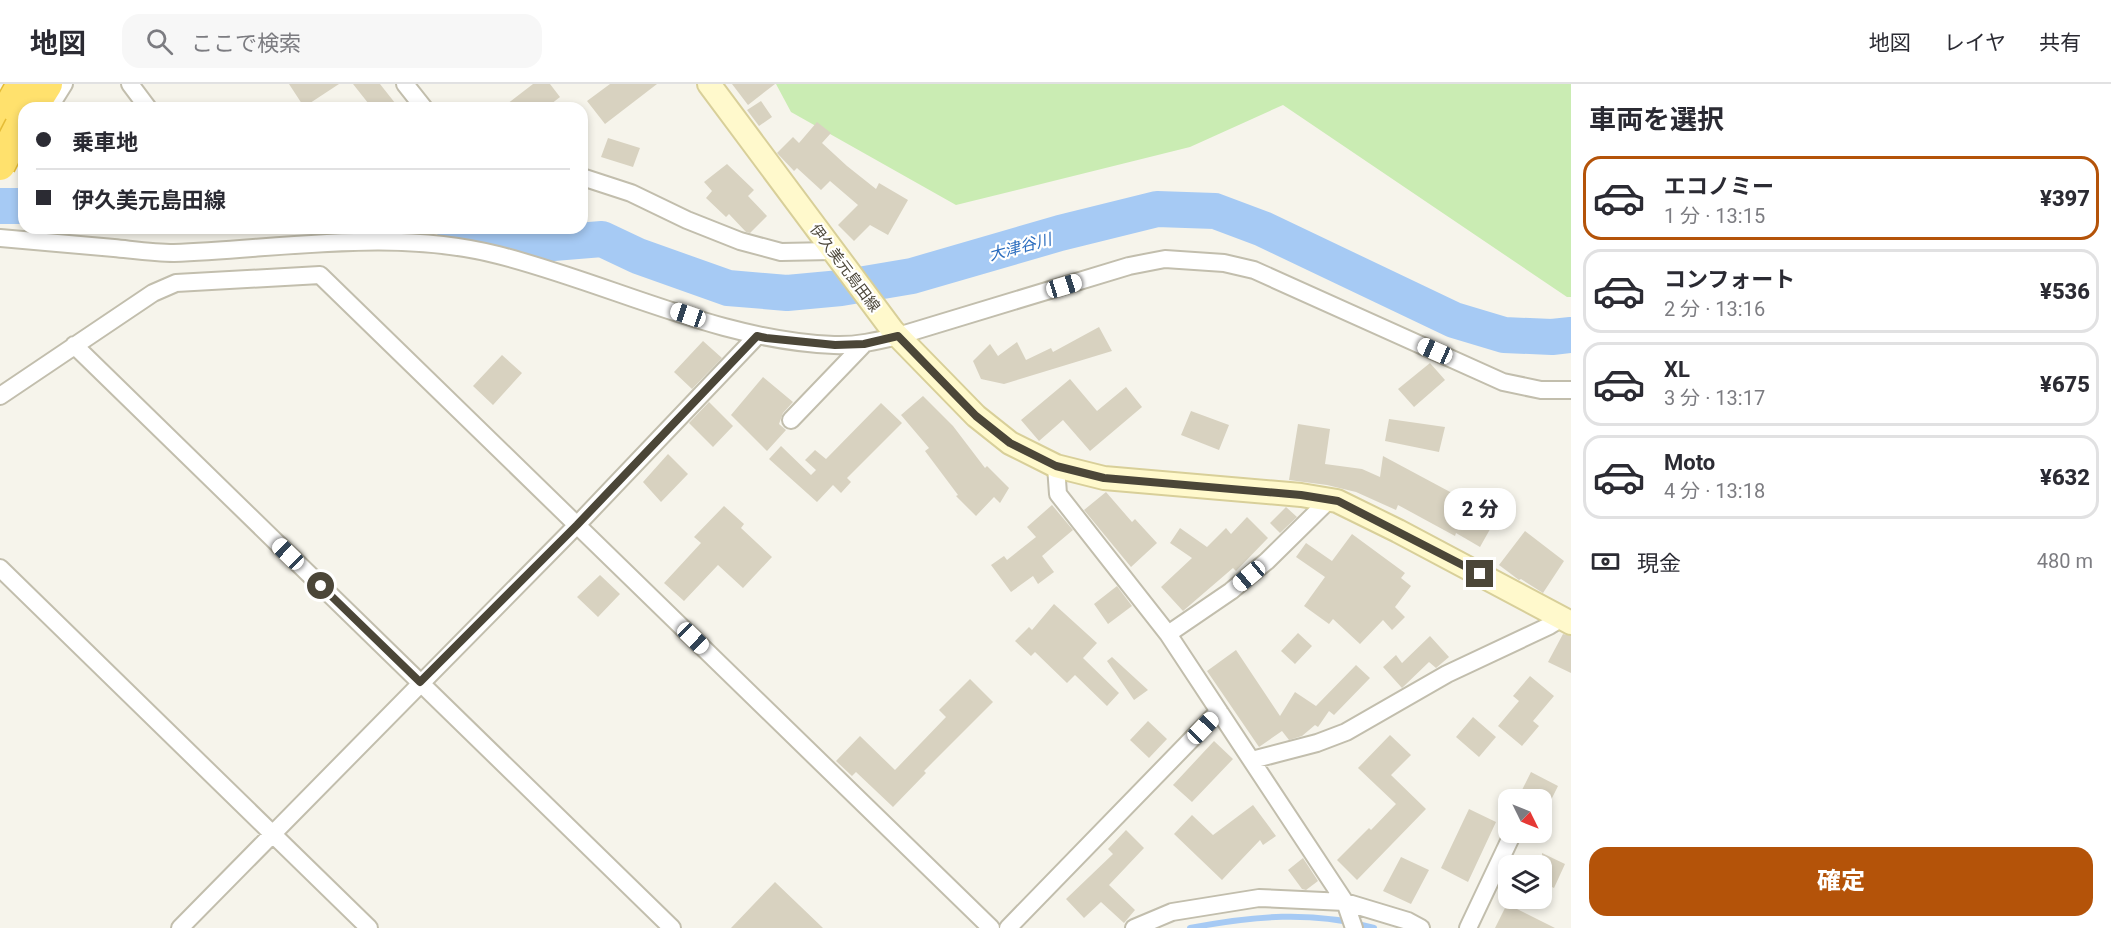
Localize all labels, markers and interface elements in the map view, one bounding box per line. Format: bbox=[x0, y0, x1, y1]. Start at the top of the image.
search box bbox=[122, 14, 542, 68]
icon: search bbox=[143, 25, 176, 58]
text: 地図 bbox=[30, 27, 86, 60]
text: ここで検索 bbox=[191, 31, 301, 56]
text: 地図 bbox=[1869, 31, 1911, 55]
text: レイヤ bbox=[1944, 31, 2006, 55]
text: 共有 bbox=[2039, 31, 2081, 55]
text: 車両を選択 bbox=[1589, 104, 1724, 136]
text: 乗車地 bbox=[72, 130, 138, 155]
icon: car bbox=[1592, 171, 1646, 225]
text: エコノミー bbox=[1664, 174, 1774, 199]
text: ¥397 bbox=[2040, 186, 2090, 211]
text: 伊久美元島田線 bbox=[72, 188, 226, 213]
text: 1 分 · 13:15 bbox=[1664, 204, 1765, 228]
street label: 伊久美元島田線 bbox=[806, 221, 884, 315]
water label: 大津谷川 bbox=[987, 229, 1055, 264]
icon: car bbox=[1592, 264, 1646, 318]
text: コンフォート bbox=[1664, 267, 1795, 292]
car bbox=[1044, 272, 1084, 300]
text: ¥536 bbox=[2040, 279, 2090, 304]
text: 2 分 · 13:16 bbox=[1664, 297, 1765, 321]
car bbox=[668, 301, 708, 329]
car bbox=[1415, 335, 1455, 367]
icon: car bbox=[1592, 357, 1646, 411]
text: XL bbox=[1664, 357, 1690, 382]
text: ¥675 bbox=[2040, 372, 2090, 397]
text: 3 分 · 13:17 bbox=[1664, 386, 1765, 410]
icon: car bbox=[1592, 450, 1646, 504]
text: Moto bbox=[1664, 450, 1715, 475]
text: ¥632 bbox=[2040, 465, 2090, 490]
text: 4 分 · 13:18 bbox=[1664, 479, 1765, 503]
callout: 2 分 bbox=[1444, 487, 1516, 529]
text: 2 分 bbox=[1462, 497, 1498, 521]
car bbox=[269, 535, 307, 573]
icon: cash bbox=[1589, 545, 1622, 578]
text: 480 m bbox=[2037, 549, 2093, 573]
text: 現金 bbox=[1637, 551, 1681, 576]
car bbox=[1229, 558, 1269, 594]
route end bbox=[1466, 560, 1493, 587]
route start bbox=[307, 572, 334, 599]
car bbox=[674, 619, 712, 657]
car bbox=[1184, 709, 1222, 747]
north arrow bbox=[1498, 789, 1552, 843]
map controls bbox=[1498, 789, 1552, 909]
button: 確定 bbox=[1589, 847, 2093, 916]
button: layers bbox=[1498, 855, 1552, 909]

